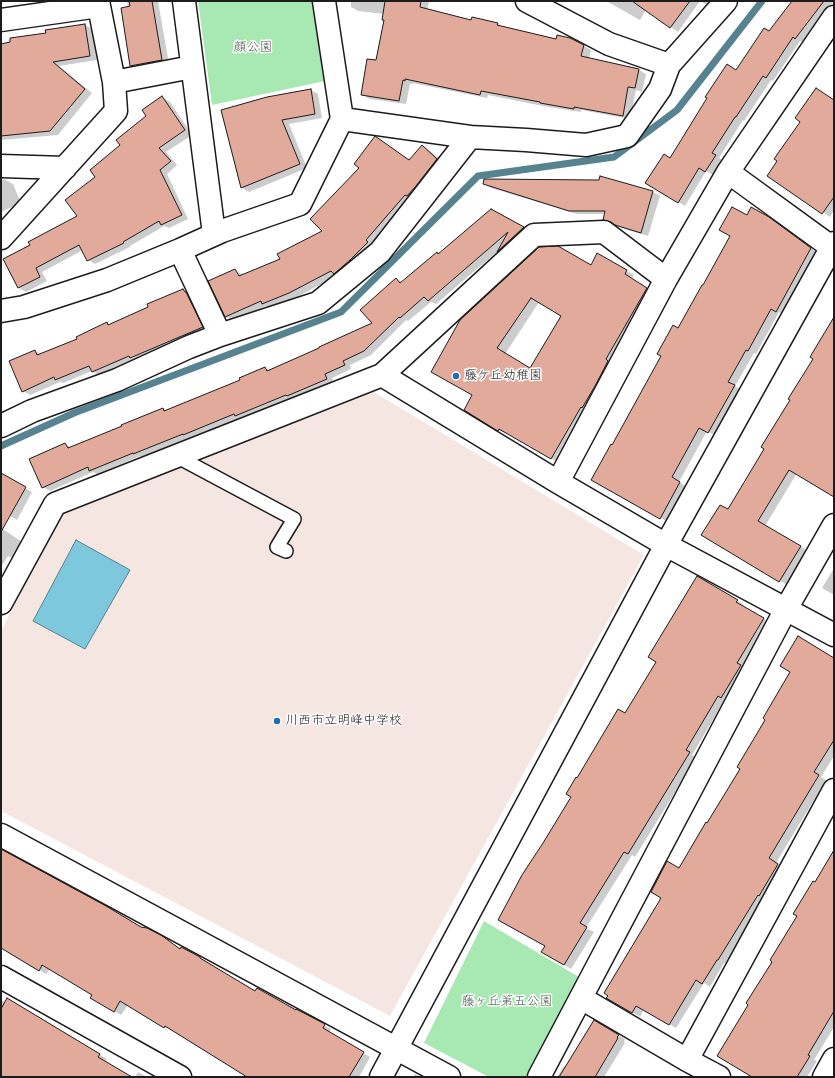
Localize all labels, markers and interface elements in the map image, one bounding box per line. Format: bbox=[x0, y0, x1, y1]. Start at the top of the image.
park label: 顔公園 bbox=[234, 40, 272, 56]
place label: 藤ケ丘幼稚園 bbox=[464, 368, 542, 384]
marker: 藤ケ丘幼稚園 bbox=[451, 371, 461, 381]
place label: 川西市立明峰中学校 bbox=[285, 713, 402, 729]
marker: 川西市立明峰中学校 bbox=[272, 716, 282, 726]
park label: 藤ヶ丘第五公園 bbox=[462, 994, 552, 1010]

